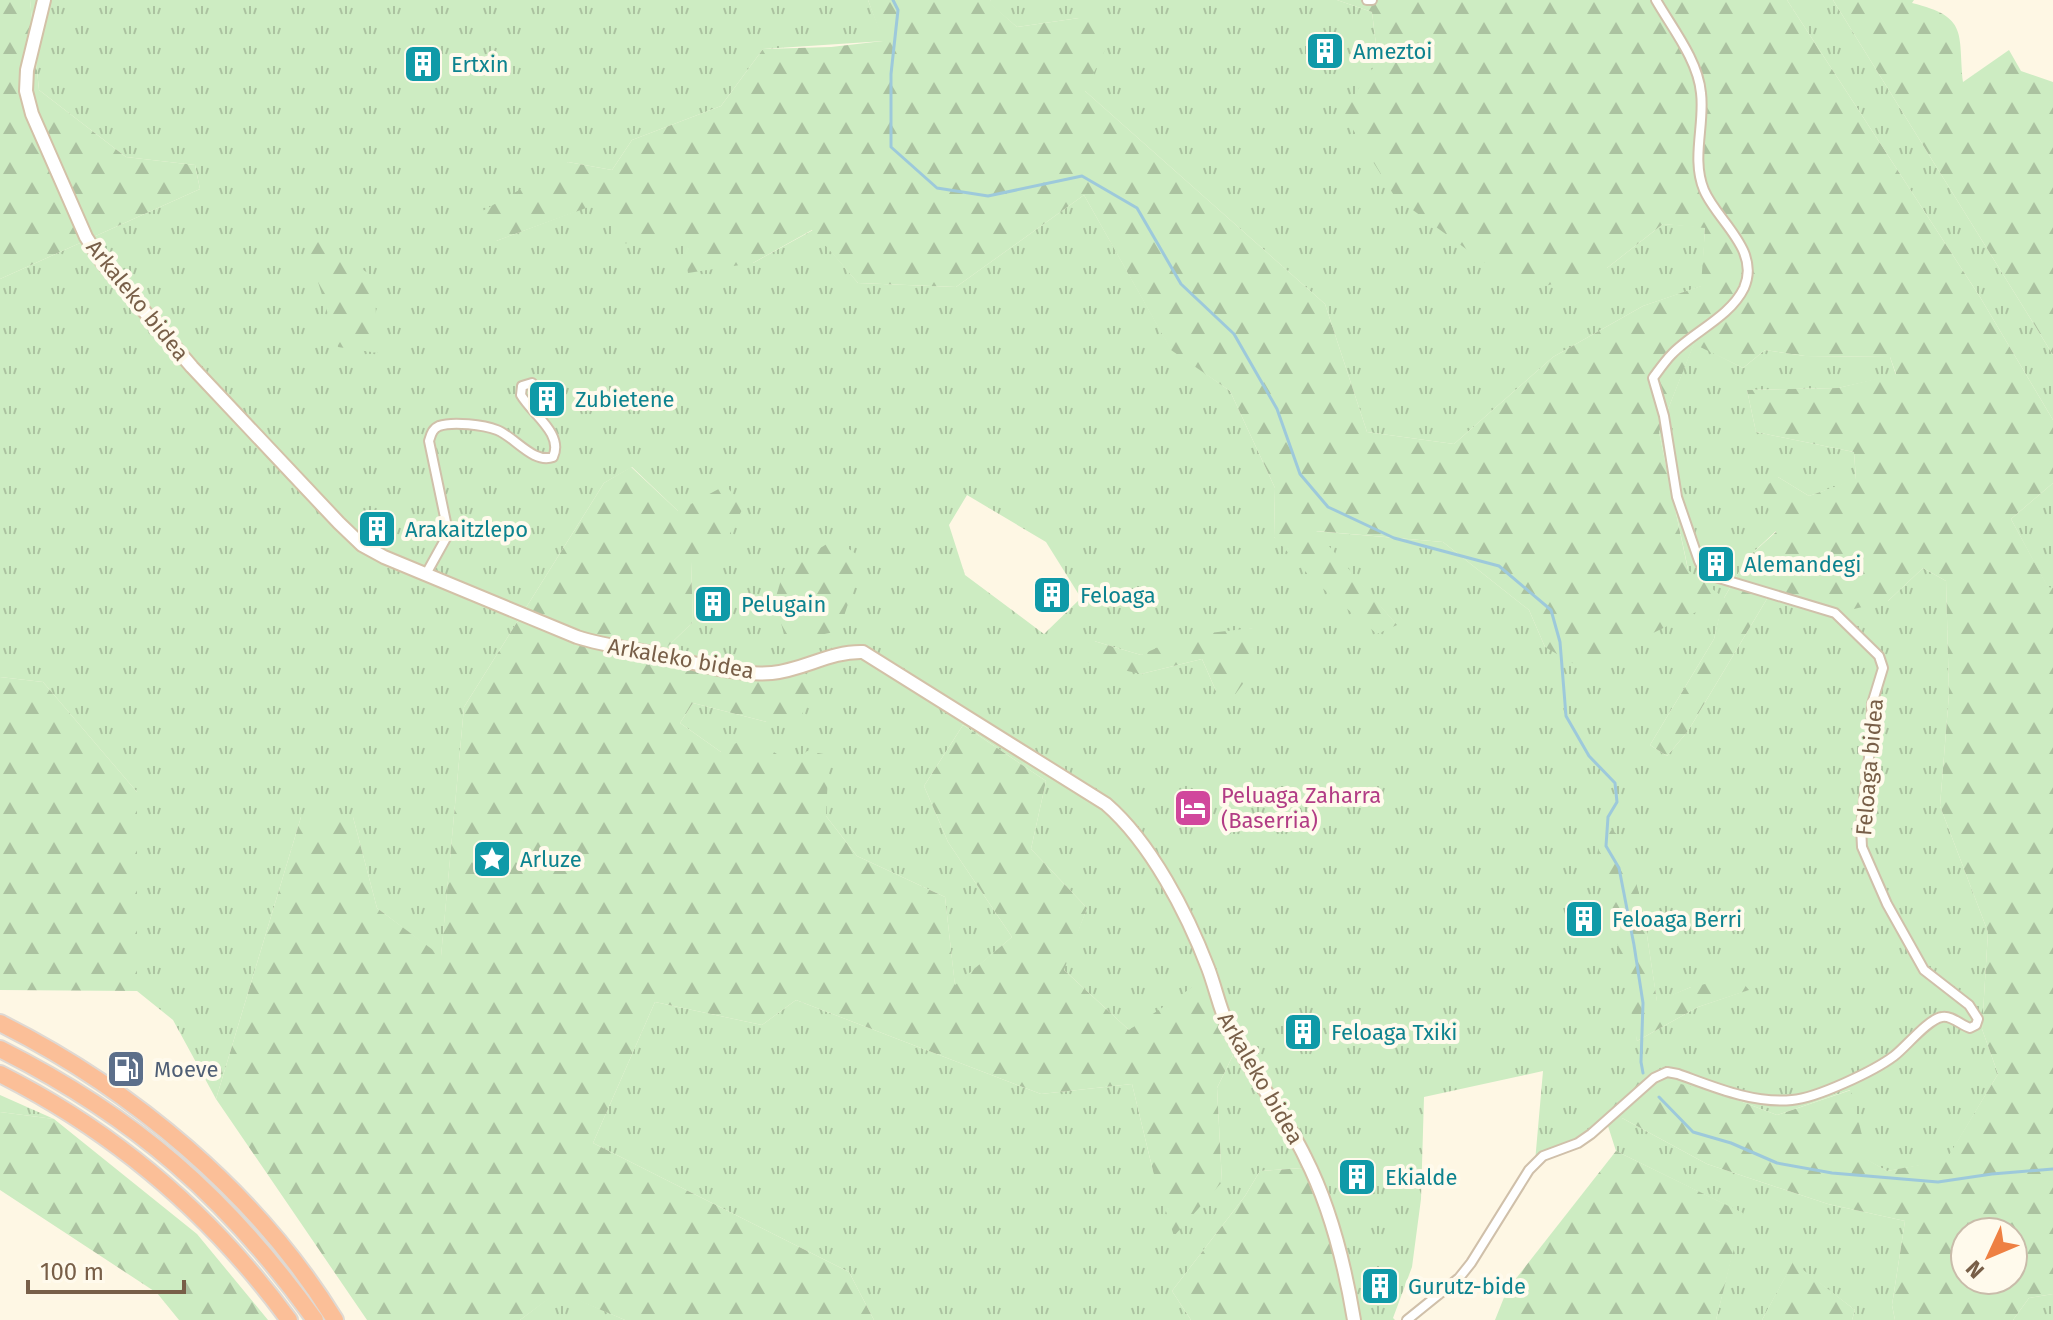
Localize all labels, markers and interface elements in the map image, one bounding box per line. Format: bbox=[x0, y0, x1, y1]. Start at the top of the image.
building icon: Ameztoi bbox=[1304, 30, 1346, 72]
place label: Ameztoi bbox=[1353, 38, 1433, 65]
building icon: Ertxin bbox=[402, 43, 444, 85]
place label: Ertxin bbox=[451, 51, 509, 78]
street label: Arkaleko bidea bbox=[81, 234, 195, 366]
building icon: Zubietene bbox=[526, 378, 568, 420]
place label: Zubietene bbox=[575, 386, 675, 413]
building icon: Arakaitzlepo bbox=[356, 508, 398, 550]
place label: Arakaitzlepo bbox=[405, 516, 528, 543]
building icon: Alemandegi bbox=[1695, 543, 1737, 585]
place label: Alemandegi bbox=[1744, 551, 1861, 578]
building icon: Feloaga bbox=[1031, 574, 1073, 616]
place label: Feloaga bbox=[1080, 582, 1156, 609]
building icon: Pelugain bbox=[692, 583, 734, 625]
place label: Pelugain bbox=[741, 591, 826, 618]
street label: Arkaleko bidea bbox=[606, 632, 756, 685]
street label: Feloaga bidea bbox=[1850, 697, 1889, 837]
place label: Peluaga Zaharra (Baserria) bbox=[1221, 782, 1381, 834]
hotel icon: Peluaga Zaharra (Baserria) bbox=[1172, 787, 1214, 829]
place icon: Arluze bbox=[471, 838, 513, 880]
place label: Arluze bbox=[520, 846, 582, 873]
building icon: Feloaga Berri bbox=[1563, 898, 1605, 940]
place label: Feloaga Berri bbox=[1612, 906, 1742, 933]
street label: Arkaleko bidea bbox=[1212, 1007, 1309, 1149]
building icon: Feloaga Txiki bbox=[1282, 1011, 1324, 1053]
place label: Feloaga Txiki bbox=[1331, 1019, 1458, 1046]
fuel station icon: Moeve bbox=[105, 1048, 147, 1090]
place label: Moeve bbox=[154, 1056, 219, 1083]
building icon: Ekialde bbox=[1336, 1156, 1378, 1198]
place label: Ekialde bbox=[1385, 1164, 1457, 1191]
north arrow bbox=[1949, 1216, 2029, 1296]
scale bar bbox=[28, 1244, 184, 1294]
text: N bbox=[1960, 1255, 1990, 1284]
text: 100 m bbox=[40, 1258, 104, 1286]
building icon: Gurutz-bide bbox=[1359, 1265, 1401, 1307]
place label: Gurutz-bide bbox=[1408, 1273, 1526, 1300]

